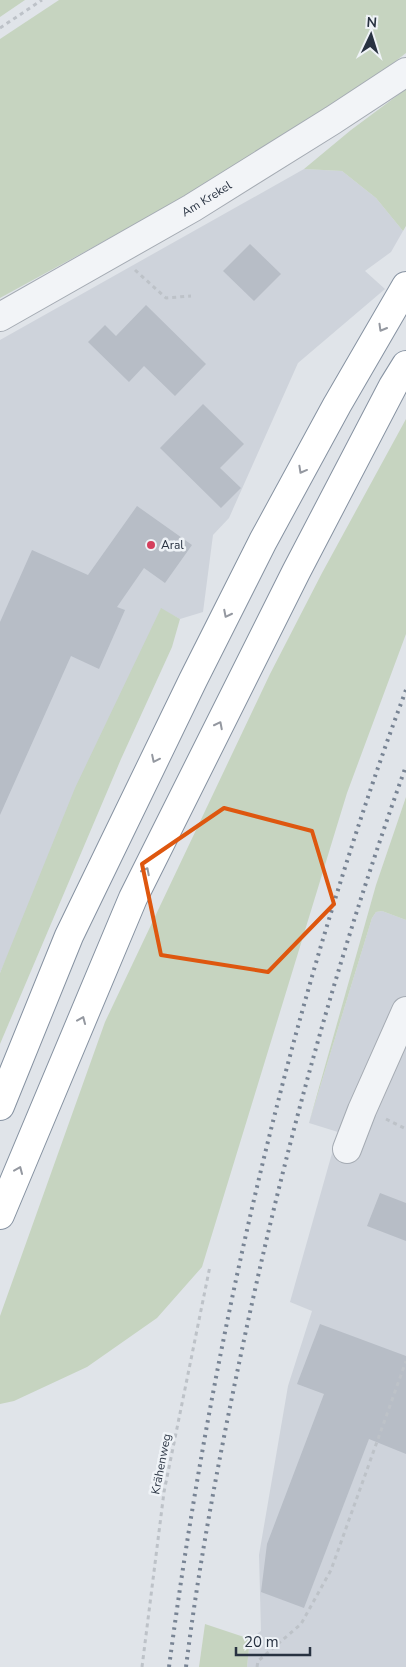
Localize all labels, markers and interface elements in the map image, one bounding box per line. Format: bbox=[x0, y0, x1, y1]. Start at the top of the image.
north arrow bbox=[346, 10, 396, 60]
text: N bbox=[366, 13, 378, 32]
street label: Am Krekel bbox=[179, 177, 235, 220]
one-way arrow bbox=[378, 323, 388, 332]
one-way arrow bbox=[298, 465, 308, 474]
place label: Aral bbox=[161, 537, 184, 553]
marker: Aral bbox=[145, 539, 157, 551]
one-way arrow bbox=[223, 609, 233, 618]
one-way arrow bbox=[213, 722, 223, 731]
one-way arrow bbox=[151, 754, 161, 763]
one-way arrow bbox=[140, 867, 151, 876]
one-way arrow bbox=[75, 1016, 86, 1025]
one-way arrow bbox=[12, 1166, 23, 1175]
street label: Krähenweg bbox=[147, 1432, 175, 1496]
scale bar bbox=[236, 1624, 310, 1656]
text: 20 m bbox=[244, 1632, 279, 1652]

